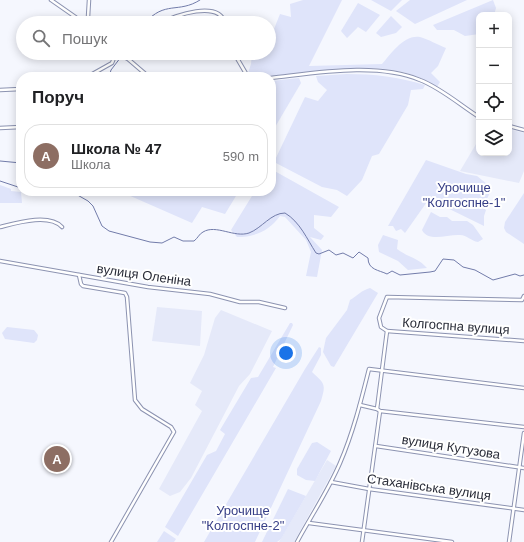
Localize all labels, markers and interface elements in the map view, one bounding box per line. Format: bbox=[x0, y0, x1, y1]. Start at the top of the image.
map controls bbox=[476, 12, 512, 156]
button: + bbox=[476, 12, 512, 48]
search box bbox=[16, 16, 276, 60]
icon: search bbox=[30, 27, 52, 49]
text: Пошук bbox=[62, 30, 107, 47]
button: − bbox=[476, 48, 512, 84]
button: locate bbox=[476, 84, 512, 120]
text: Поруч bbox=[32, 88, 84, 107]
button: layers bbox=[476, 120, 512, 156]
text: Школа № 47 bbox=[71, 140, 162, 157]
text: A bbox=[41, 149, 51, 164]
text: 590 m bbox=[223, 149, 259, 164]
text: Школа bbox=[71, 157, 111, 172]
park label: Урочище "Колгоспне-1" bbox=[423, 180, 506, 210]
street label: вулиця Оленіна bbox=[96, 261, 193, 289]
street label: Колгоспна вулиця bbox=[402, 315, 510, 337]
your location bbox=[276, 343, 296, 363]
street label: вулиця Кутузова bbox=[401, 432, 502, 462]
pin: A bbox=[44, 444, 70, 474]
street label: Стаханівська вулиця bbox=[366, 471, 492, 503]
park label: Урочище "Колгоспне-2" bbox=[202, 503, 285, 533]

